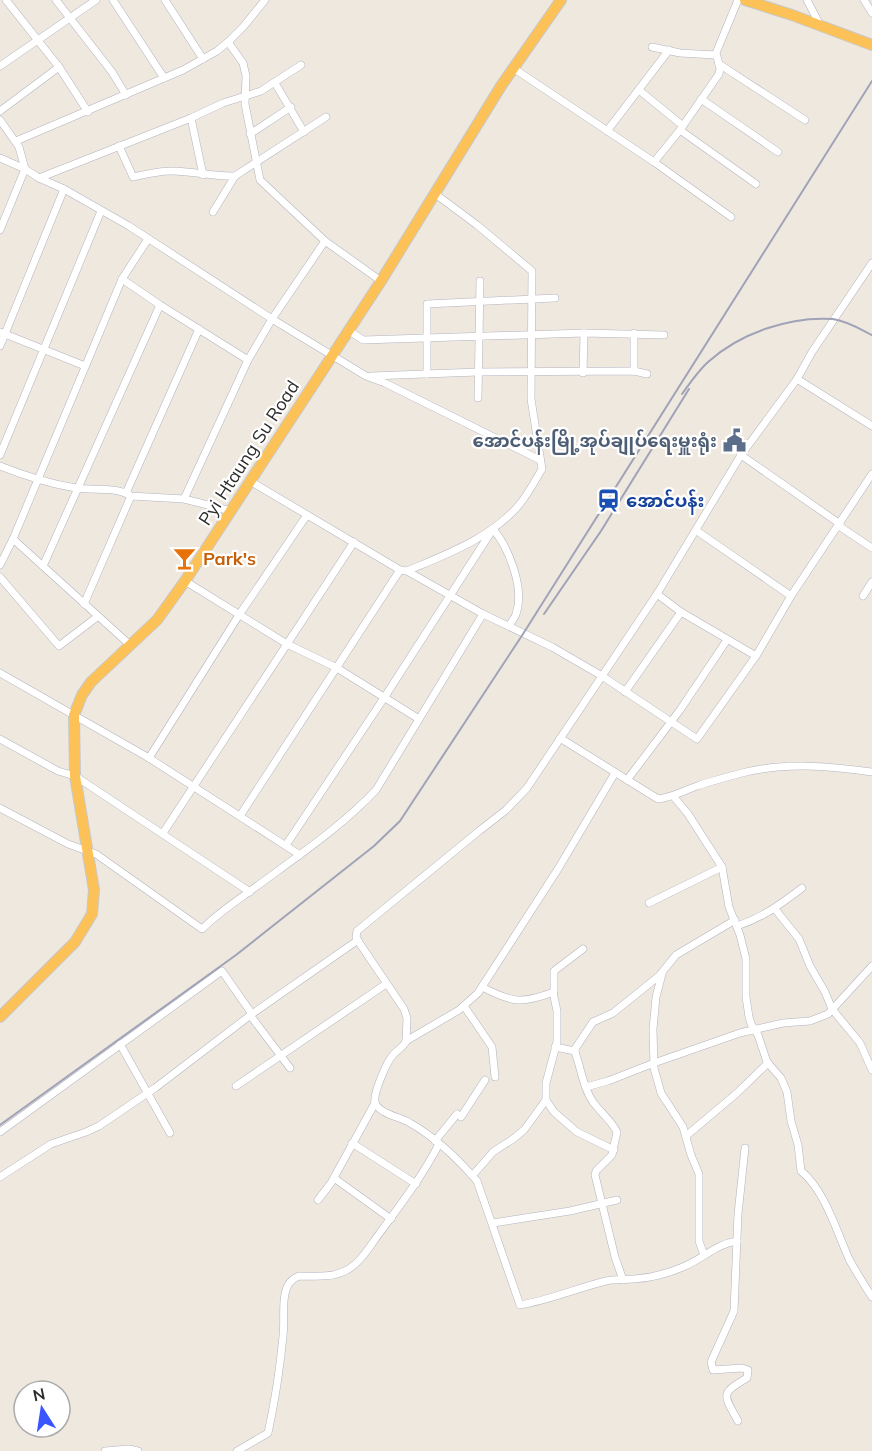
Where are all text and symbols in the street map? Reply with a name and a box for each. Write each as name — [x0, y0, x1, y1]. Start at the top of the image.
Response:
street label: Pyi Htaung Su Road — [193, 376, 304, 529]
public building icon: အောင်ပန်းမြို့အုပ်ချုပ်ရေးမှူးရုံး — [722, 428, 748, 454]
place label: အောင်ပန်းမြို့အုပ်ချုပ်ရေးမှူးရုံး — [473, 429, 717, 456]
station icon: အောင်ပန်း — [595, 488, 621, 514]
place label: အောင်ပန်း — [626, 489, 704, 515]
bar icon: Park's — [172, 546, 198, 572]
place label: Park's — [203, 547, 256, 570]
north arrow — [12, 1379, 72, 1439]
text: N — [31, 1383, 47, 1405]

